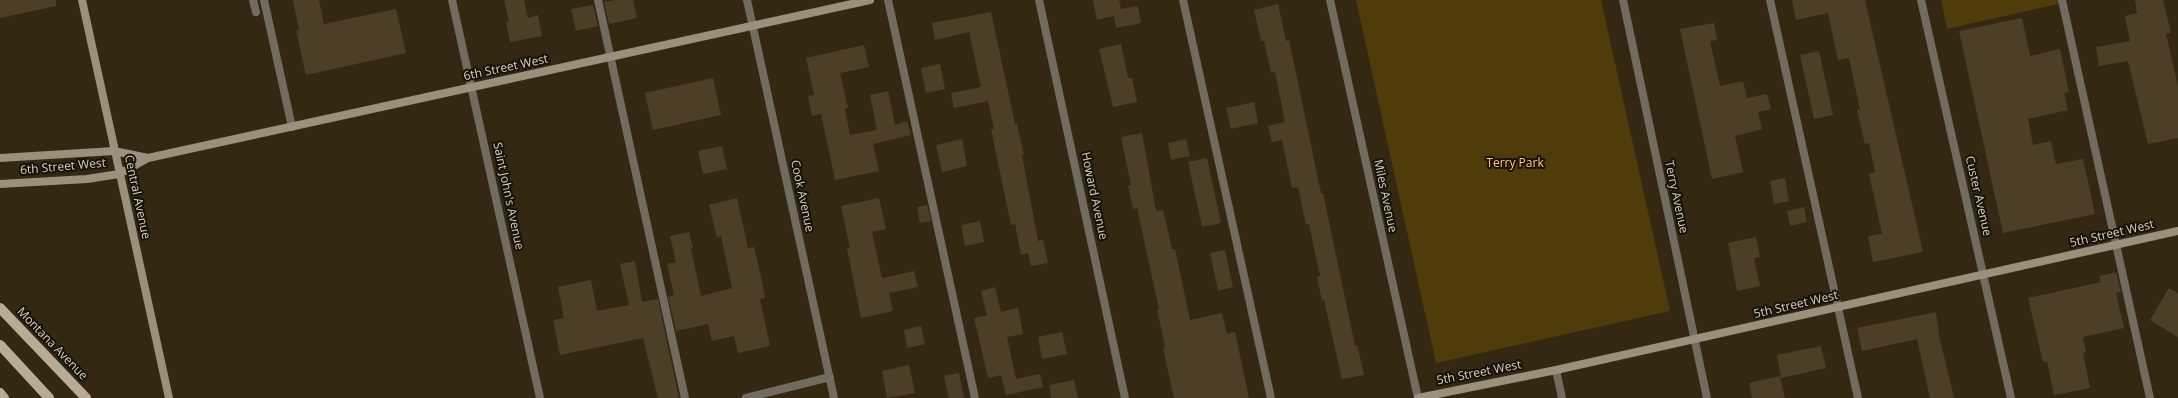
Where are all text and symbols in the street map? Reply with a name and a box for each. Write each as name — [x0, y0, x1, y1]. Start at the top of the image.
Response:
street label: 6th Street West — [462, 52, 550, 84]
street label: Saint John's Avenue — [490, 141, 526, 251]
street label: Howard Avenue — [1078, 151, 1110, 241]
street label: Central Avenue — [121, 154, 153, 240]
street label: Custer Avenue — [1962, 155, 1994, 237]
street label: 6th Street West — [20, 156, 106, 178]
park label: Terry Park — [1486, 157, 1544, 171]
street label: Miles Avenue — [1370, 158, 1400, 234]
street label: Cook Avenue — [787, 159, 817, 233]
street label: Terry Avenue — [1661, 159, 1691, 235]
street label: 5th Street West — [2068, 217, 2156, 251]
street label: 5th Street West — [1752, 288, 1840, 322]
street label: Montana Avenue — [14, 305, 90, 383]
street label: 5th Street West — [1435, 358, 1523, 388]

